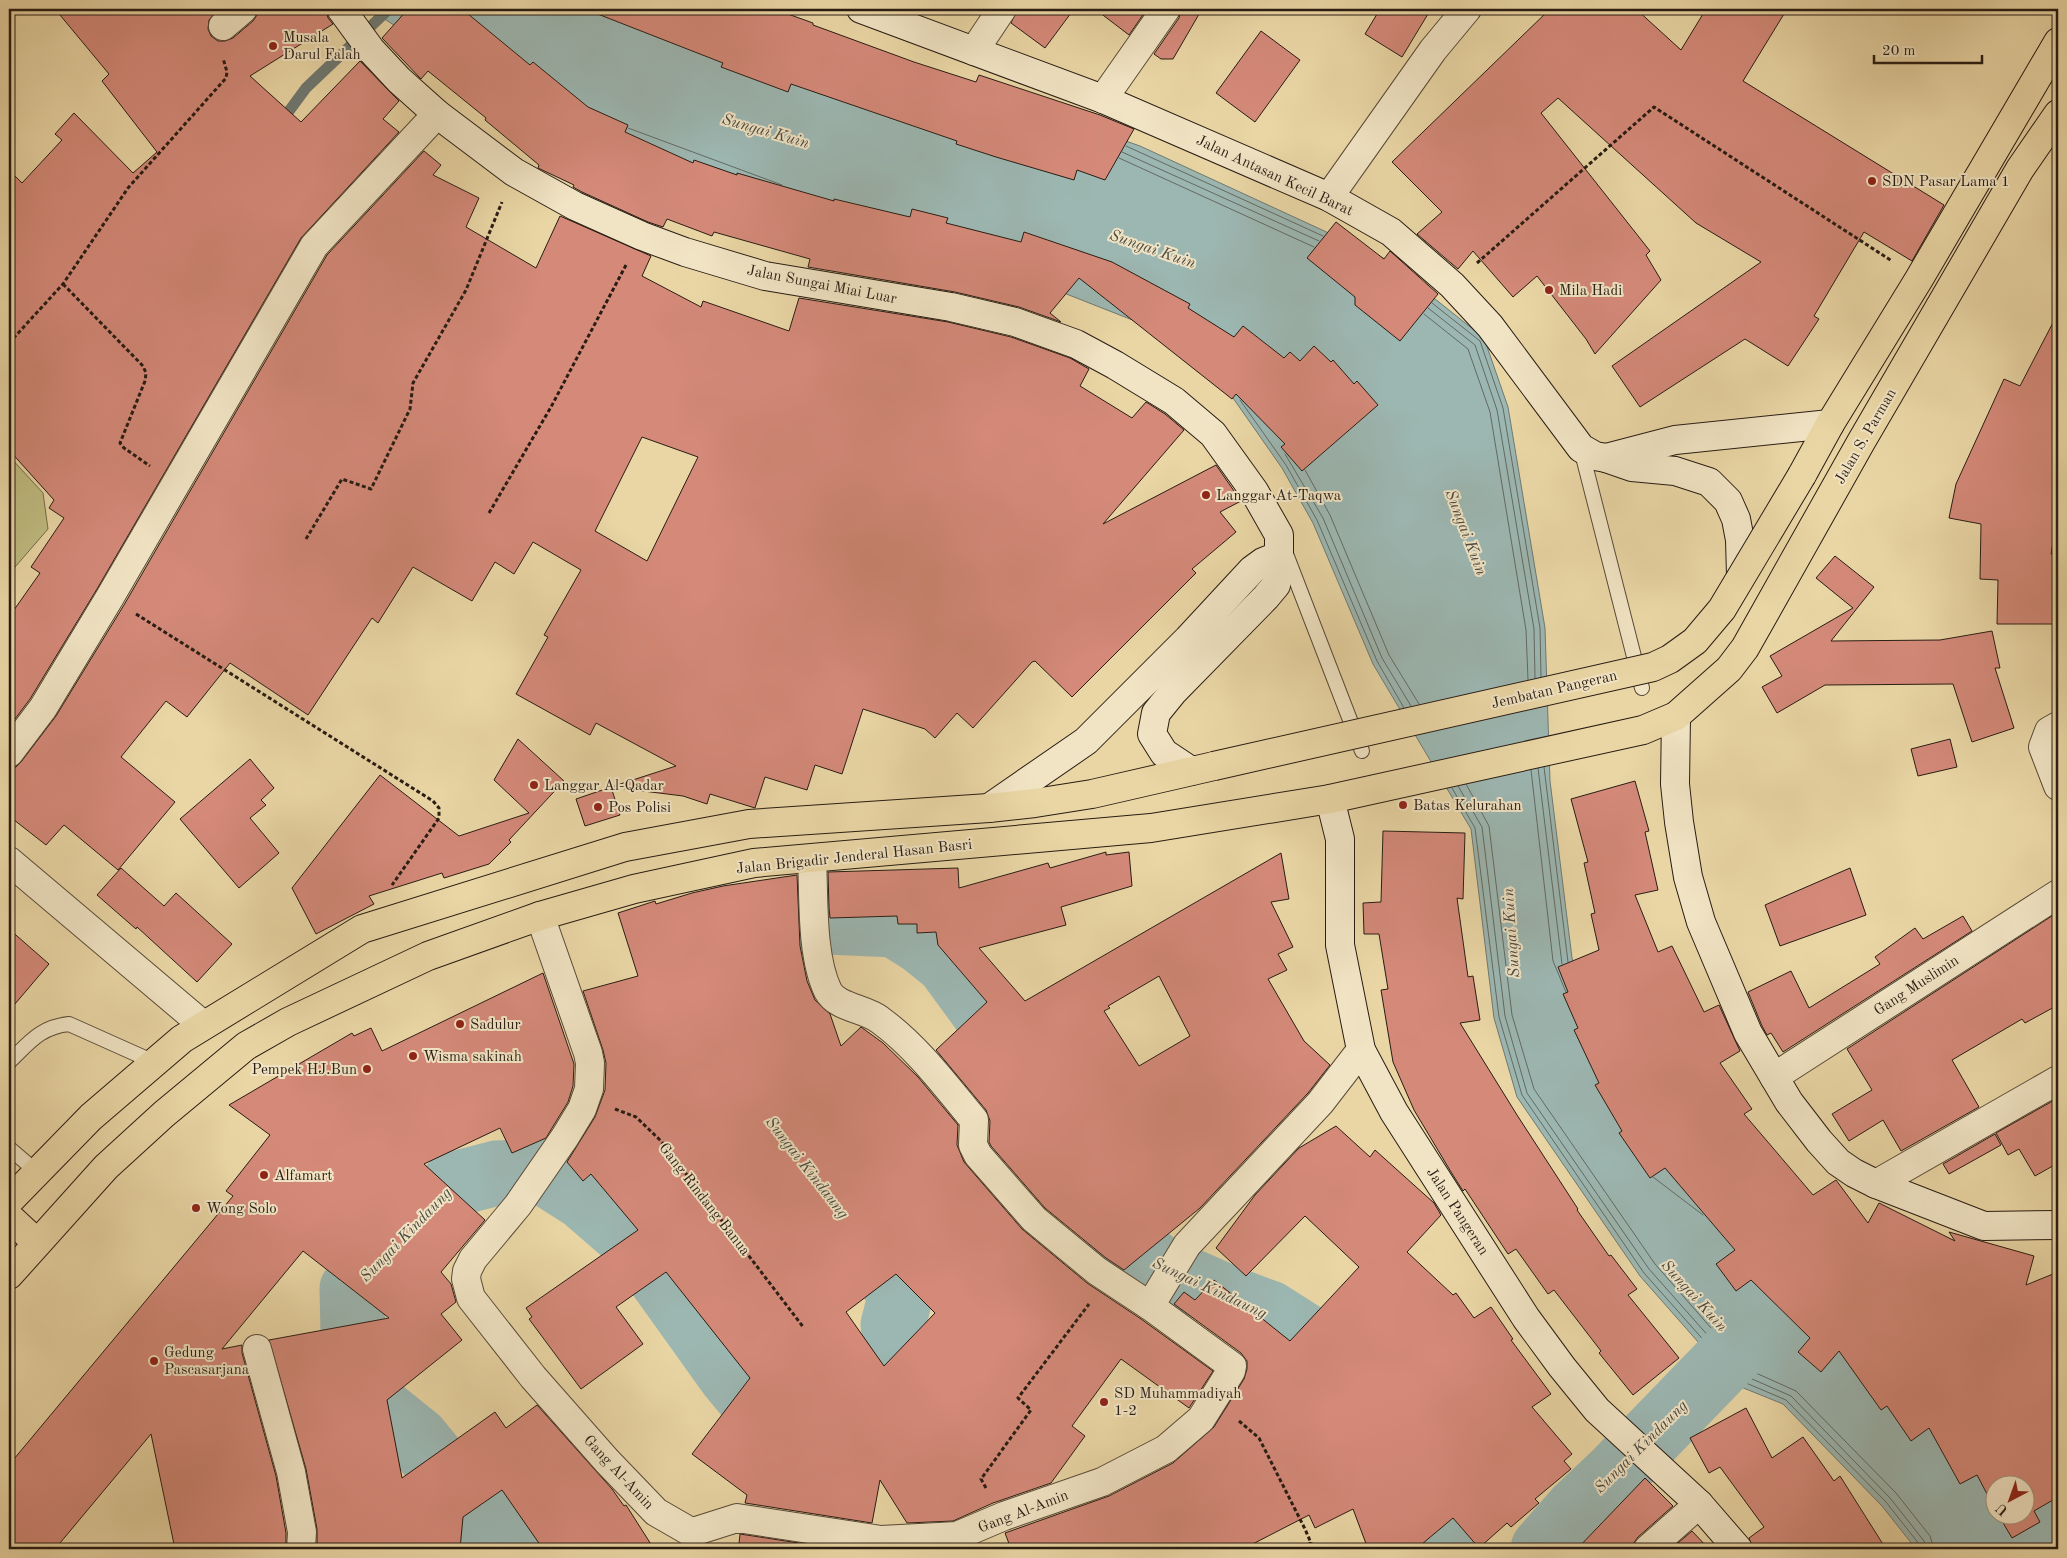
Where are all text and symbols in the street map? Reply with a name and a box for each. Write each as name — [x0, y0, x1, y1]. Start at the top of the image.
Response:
place label: Musala Darul Falah — [283, 31, 361, 63]
scale bar — [1874, 32, 1982, 64]
marker: Musala Darul Falah — [267, 40, 279, 52]
text: 20 m — [1882, 44, 1916, 59]
water label: Sungai Kuin — [720, 112, 811, 152]
street label: Jalan Antasan Kecil Barat — [1194, 133, 1355, 219]
marker: SDN Pasar Lama 1 — [1866, 175, 1878, 187]
place label: SDN Pasar Lama 1 — [1882, 175, 2010, 190]
water label: Sungai Kuin — [1107, 228, 1198, 272]
street label: Jalan Sungai Miai Luar — [746, 264, 898, 307]
marker: Mila Hadi — [1543, 284, 1555, 296]
place label: Mila Hadi — [1559, 284, 1622, 299]
street label: Jalan S. Parman — [1833, 386, 1900, 487]
water label: Sungai Kuin — [1442, 488, 1489, 578]
marker: Langgar At-Taqwa — [1200, 489, 1212, 501]
place label: Langgar At-Taqwa — [1216, 489, 1342, 504]
street label: Jembatan Pangeran — [1490, 669, 1619, 712]
marker: Langgar Al-Qadar — [528, 779, 540, 791]
place label: Langgar Al-Qadar — [544, 779, 664, 794]
marker: Batas Kelurahan — [1397, 799, 1409, 811]
place label: Batas Kelurahan — [1413, 799, 1522, 814]
marker: Pos Polisi — [592, 801, 604, 813]
place label: Pos Polisi — [608, 801, 671, 816]
street label: Jalan Brigadir Jenderal Hasan Basri — [735, 838, 973, 877]
water label: Sungai Kuin — [1501, 887, 1523, 978]
street label: Gang Muslimin — [1872, 953, 1962, 1019]
marker: Sadulur — [454, 1018, 466, 1030]
place label: Sadulur — [470, 1018, 521, 1033]
marker: Wisma sakinah — [407, 1050, 419, 1062]
place label: Wisma sakinah — [423, 1050, 522, 1065]
place label: Pempek HJ.Bun — [252, 1063, 357, 1078]
marker: Pempek HJ.Bun — [361, 1063, 373, 1075]
water label: Sungai Kindaung — [762, 1114, 851, 1222]
street label: Gang Rindang Banua — [655, 1141, 753, 1260]
street label: Jalan Pangeran — [1423, 1165, 1491, 1258]
marker: Alfamart — [258, 1169, 270, 1181]
place label: Alfamart — [274, 1169, 333, 1184]
water label: Sungai Kindaung — [358, 1185, 455, 1286]
marker: Wong Solo — [190, 1202, 202, 1214]
place label: Wong Solo — [206, 1202, 277, 1217]
water label: Sungai Kindaung — [1150, 1255, 1269, 1322]
water label: Sungai Kuin — [1657, 1258, 1730, 1335]
place label: Gedung Pascasarjana — [164, 1346, 250, 1378]
marker: Gedung Pascasarjana — [148, 1355, 160, 1367]
place label: SD Muhammadiyah 1-2 — [1114, 1387, 1242, 1419]
marker: SD Muhammadiyah 1-2 — [1098, 1396, 1110, 1408]
water label: Sungai Kindaung — [1592, 1398, 1691, 1497]
street label: Gang Al-Amin — [580, 1433, 656, 1513]
north arrow — [1984, 1476, 2034, 1526]
street label: Gang Al-Amin — [976, 1488, 1071, 1536]
text: U — [1993, 1500, 2011, 1518]

